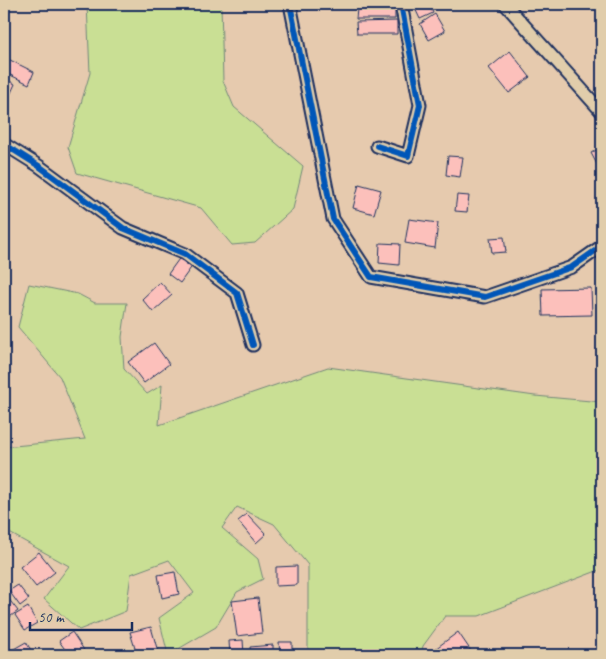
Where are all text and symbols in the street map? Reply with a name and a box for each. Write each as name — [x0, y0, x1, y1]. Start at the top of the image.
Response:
scale bar — [30, 599, 132, 631]
text: 50 m — [38, 608, 65, 627]

